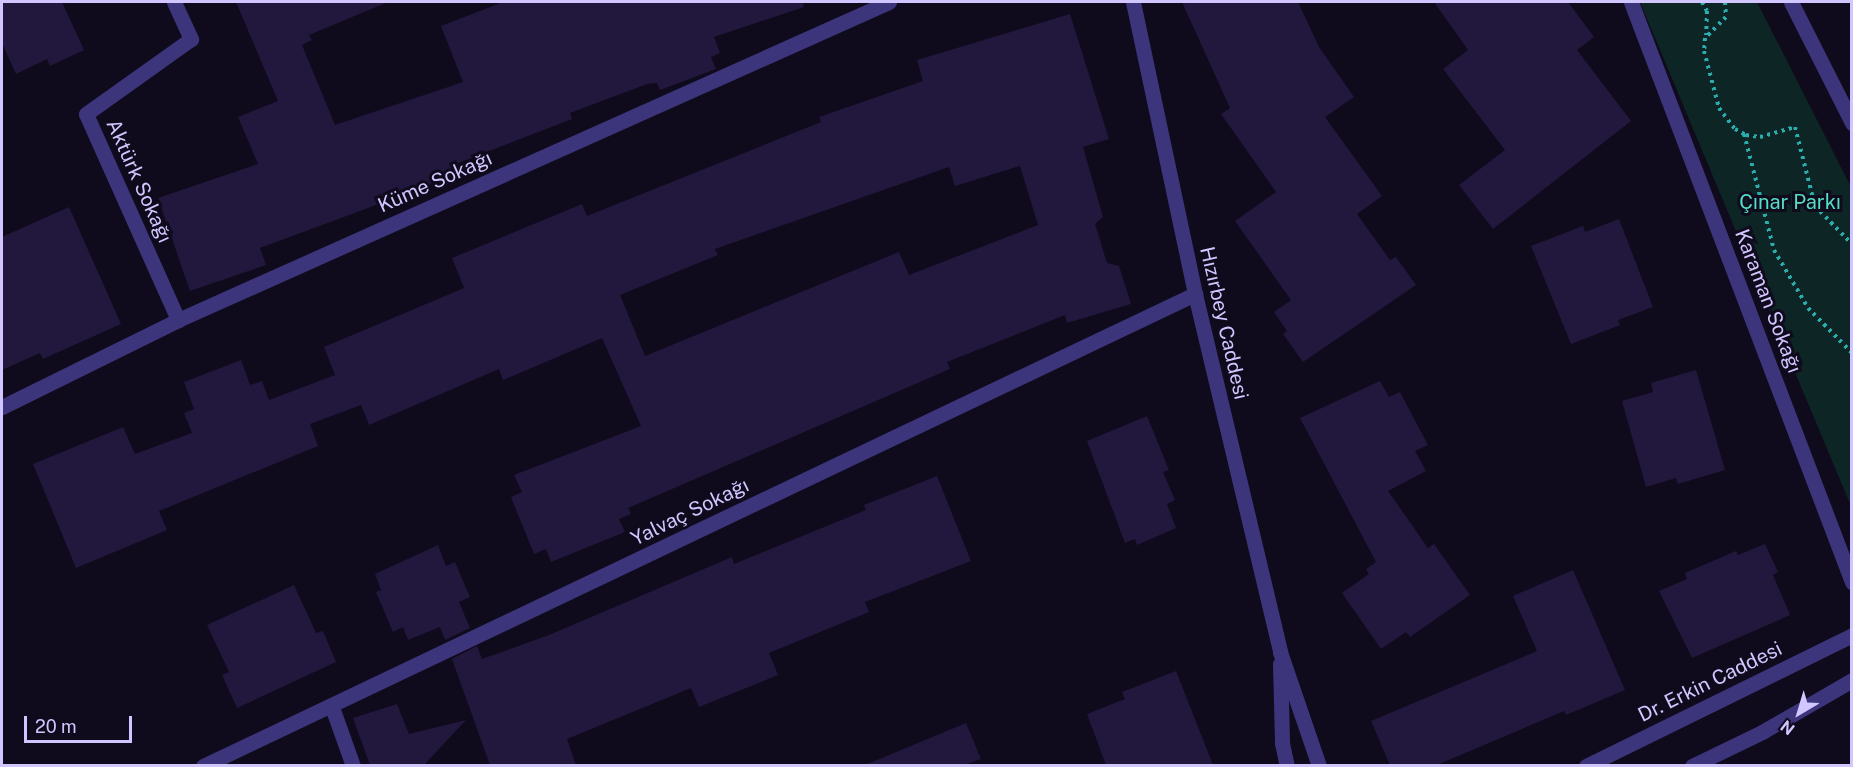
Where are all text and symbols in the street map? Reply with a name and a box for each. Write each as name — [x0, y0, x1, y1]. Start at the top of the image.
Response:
street label: Aktürk Sokağı — [101, 116, 177, 246]
street label: Küme Sokağı — [374, 146, 496, 218]
park label: Çınar Parkı — [1739, 190, 1841, 214]
street label: Karaman Sokağı — [1730, 226, 1806, 376]
street label: Hızırbey Caddesi — [1195, 244, 1253, 402]
street label: Yalvaç Sokağı — [627, 473, 753, 551]
street label: Dr. Erkin Caddesi — [1634, 637, 1786, 727]
north arrow — [1769, 683, 1829, 743]
scale bar — [27, 704, 135, 742]
text: 20 m — [35, 716, 77, 737]
text: N — [1777, 716, 1798, 739]

